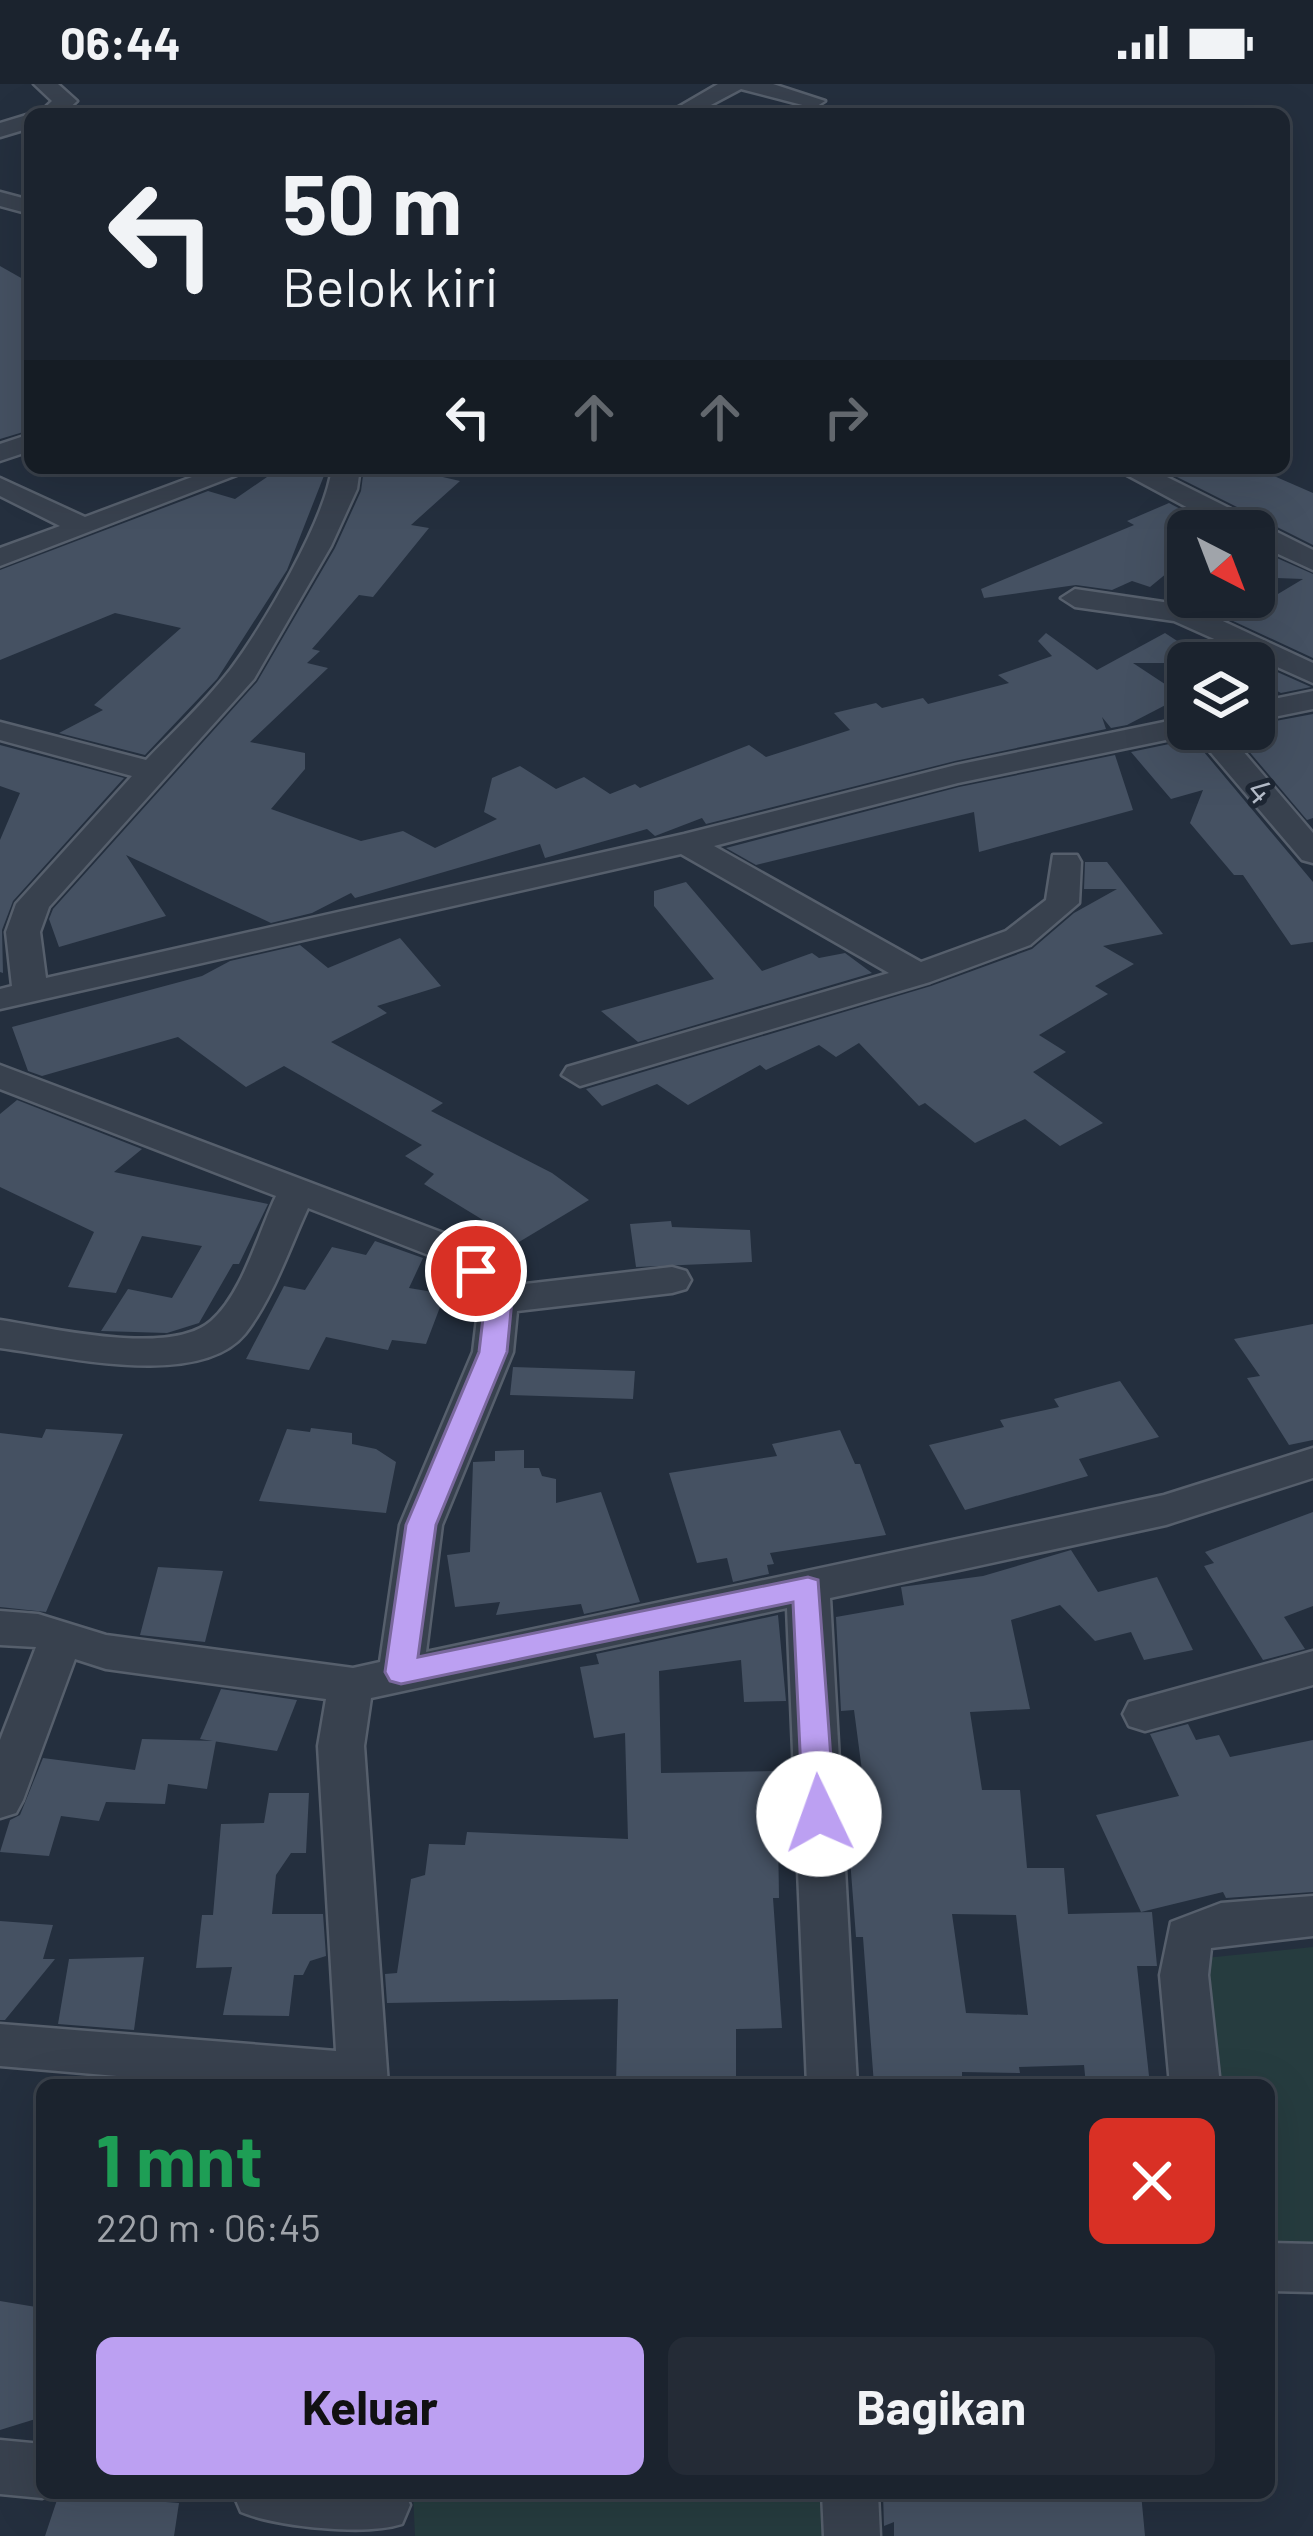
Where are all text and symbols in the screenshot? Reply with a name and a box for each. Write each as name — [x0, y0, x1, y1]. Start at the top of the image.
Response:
text: 06:44 — [60, 15, 181, 69]
text: 50 m — [282, 151, 462, 252]
icon: left — [84, 156, 240, 312]
text: Belok kiri — [282, 253, 499, 318]
icon: left — [435, 384, 501, 450]
icon: ahead — [561, 384, 627, 450]
icon: ahead — [687, 384, 753, 450]
icon: right — [813, 384, 879, 450]
north arrow — [1167, 510, 1275, 618]
map controls — [1167, 510, 1275, 750]
button: layers — [1167, 642, 1275, 750]
street label: 4 — [1238, 768, 1284, 812]
pin — [425, 1220, 527, 1322]
icon: arrive — [443, 1238, 509, 1304]
position arrow — [756, 1751, 882, 1877]
text: 1 mnt — [96, 2115, 263, 2201]
button: close — [1089, 2118, 1215, 2244]
text: 220 m · 06:45 — [96, 2203, 321, 2250]
button: Keluar — [96, 2337, 644, 2475]
button: Bagikan — [668, 2337, 1215, 2475]

